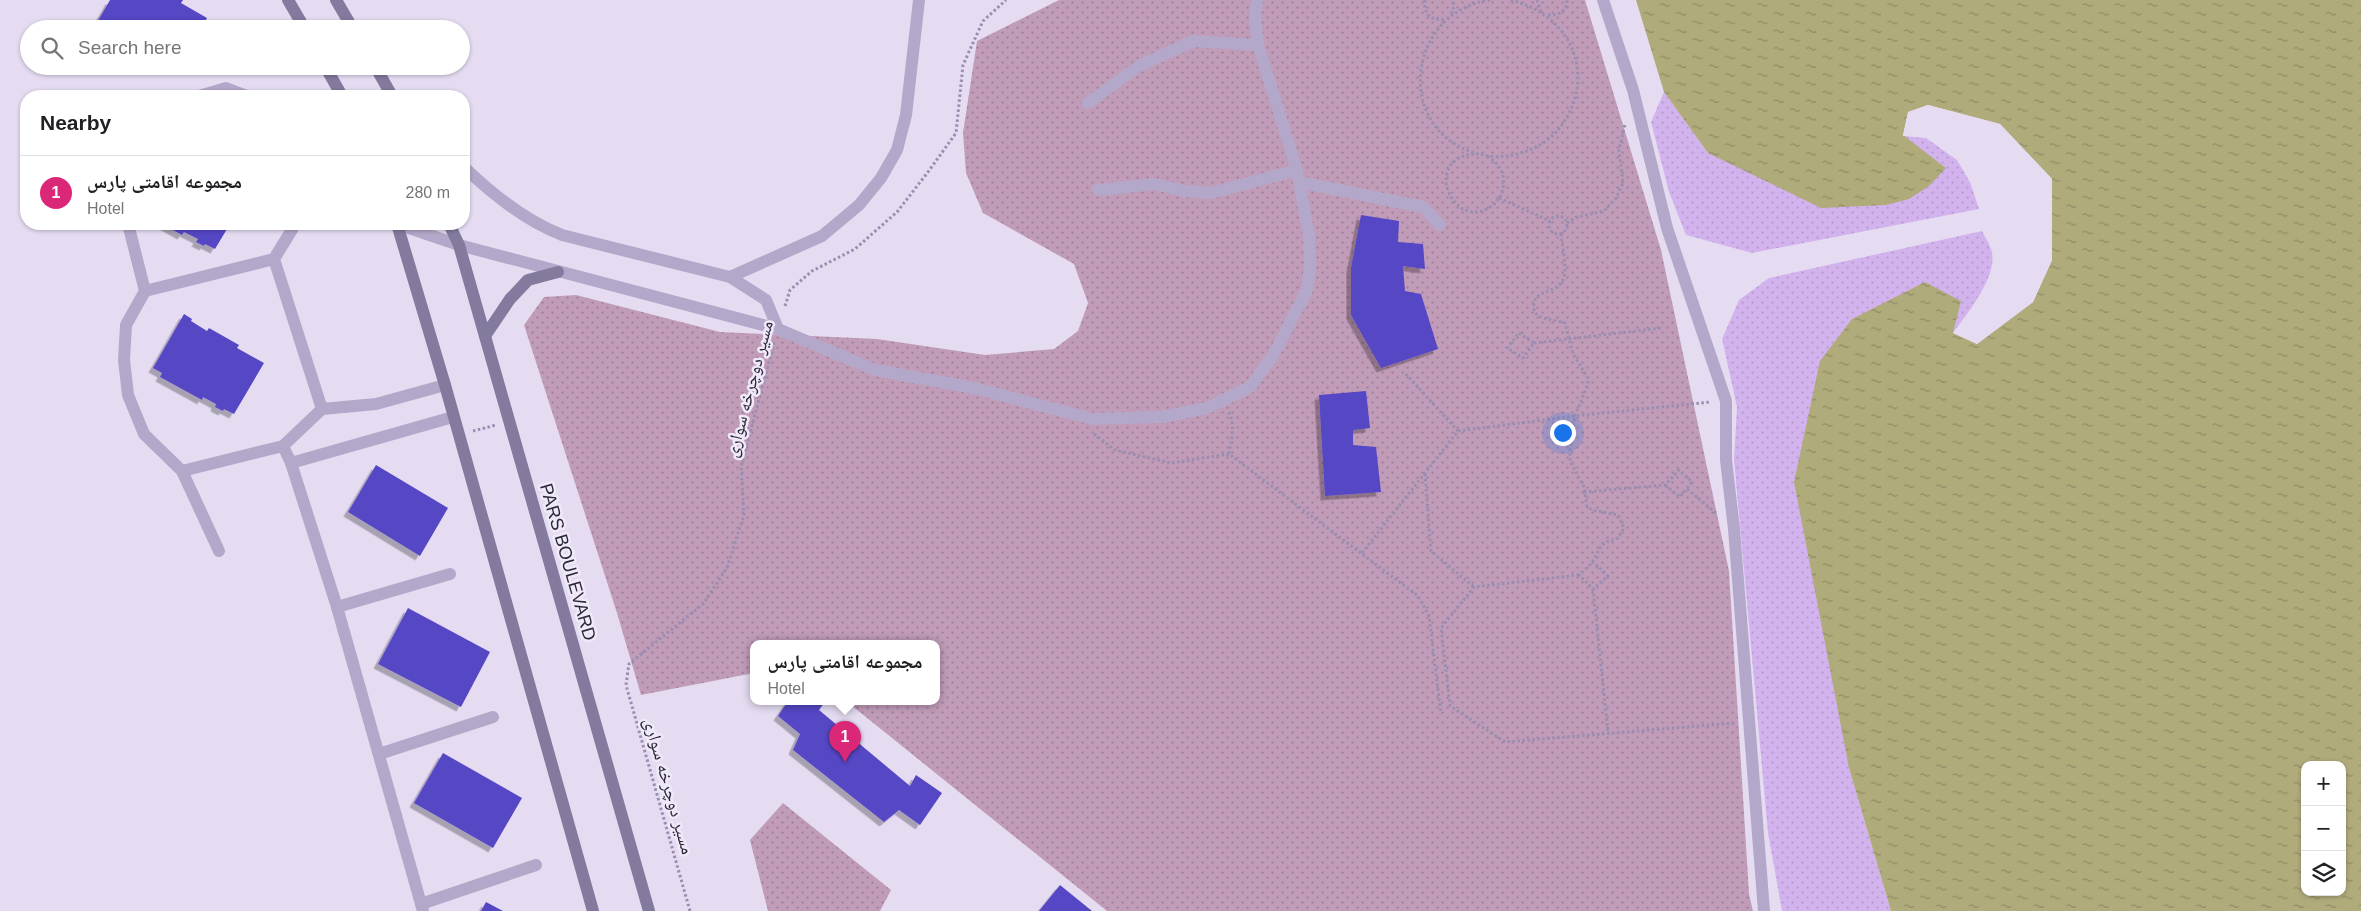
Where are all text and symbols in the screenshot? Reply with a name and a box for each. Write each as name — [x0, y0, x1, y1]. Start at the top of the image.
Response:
search box — [20, 20, 470, 75]
icon: search — [38, 34, 66, 62]
text: Search here — [78, 37, 182, 58]
text: Nearby — [40, 111, 111, 134]
text: مجموعه اقامتی پارس — [87, 171, 242, 192]
text: 1 — [52, 184, 60, 201]
text: 280 m — [406, 184, 450, 201]
text: Hotel — [87, 200, 124, 217]
street label: مسیر دوچرخه سواری — [721, 318, 778, 460]
your location — [1550, 420, 1576, 446]
street label: PARS BOULEVARD — [536, 481, 600, 643]
popup — [750, 640, 940, 705]
text: مجموعه اقامتی پارس — [767, 651, 923, 672]
text: Hotel — [767, 680, 805, 697]
street label: مسیر دوچرخه سواری — [639, 716, 698, 857]
pin: 1 — [829, 721, 861, 762]
map controls — [2301, 761, 2346, 896]
button: + — [2301, 761, 2346, 806]
button: − — [2301, 806, 2346, 851]
button: layers — [2301, 851, 2346, 896]

